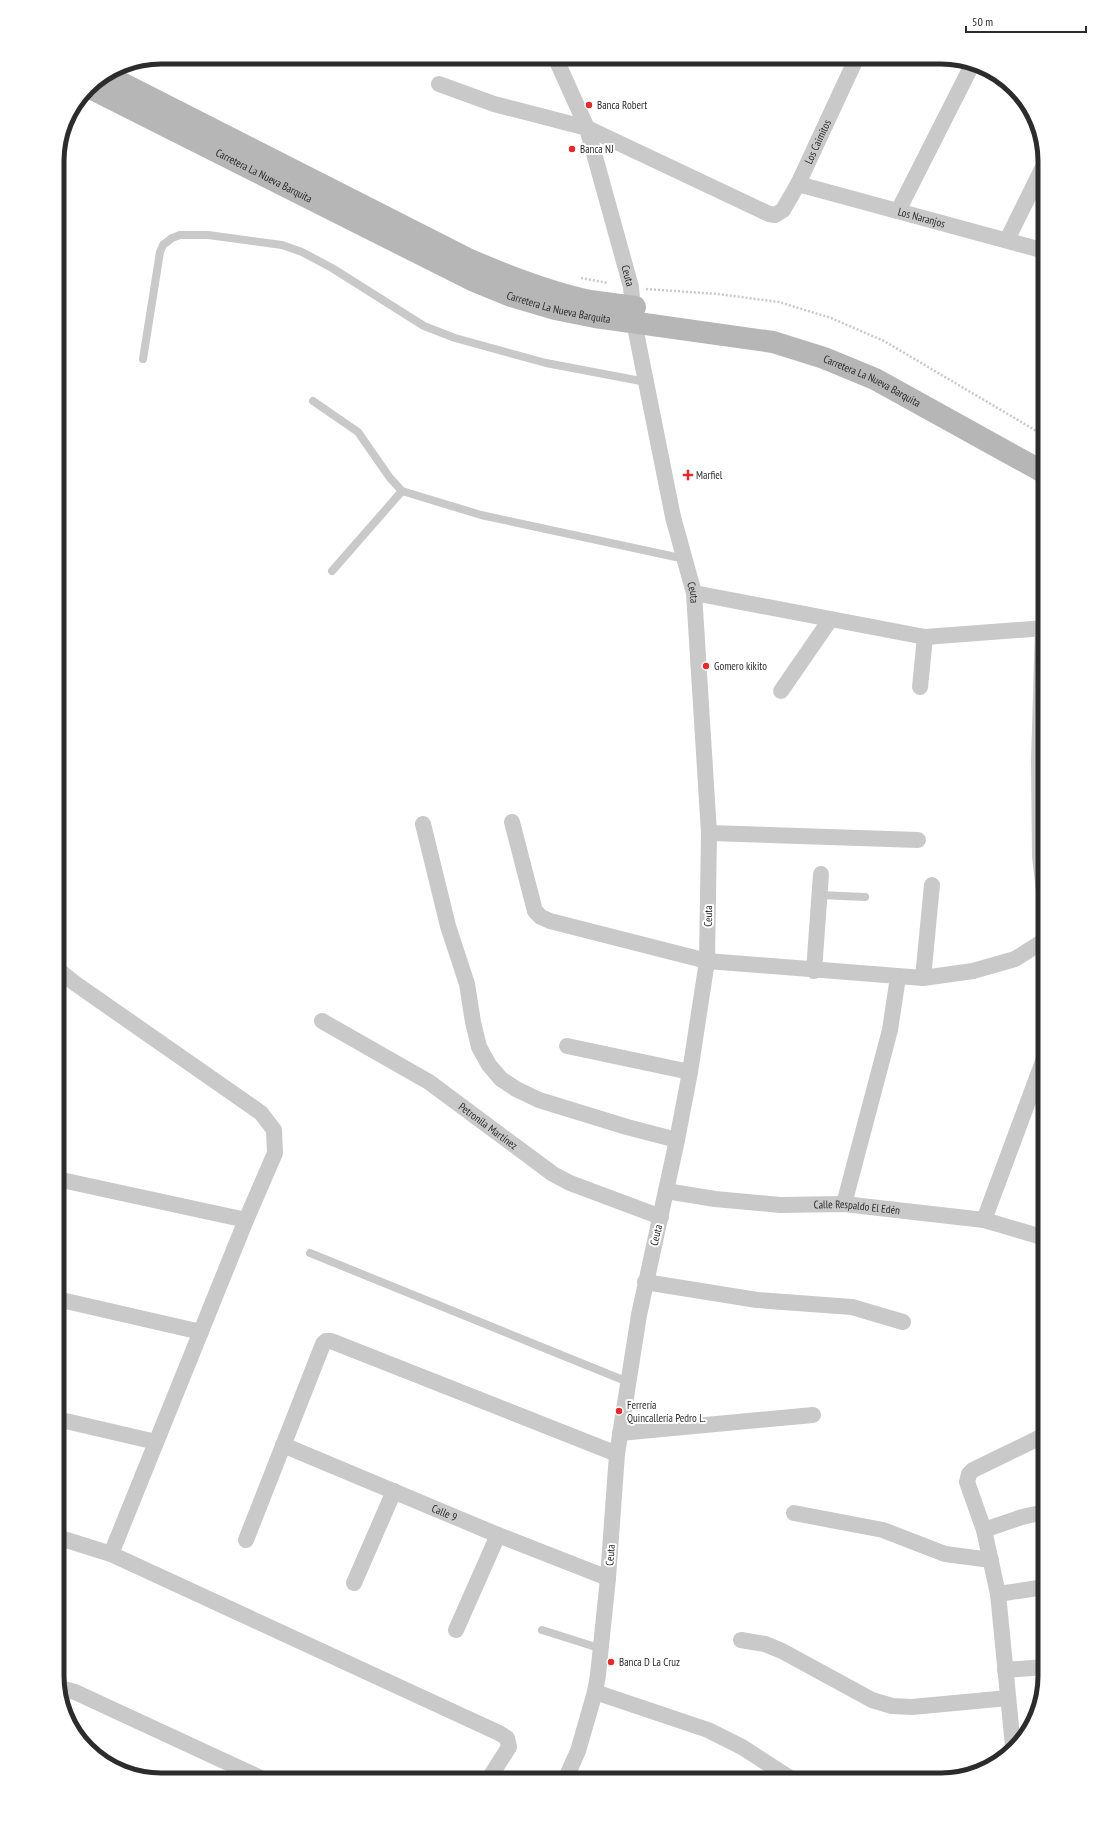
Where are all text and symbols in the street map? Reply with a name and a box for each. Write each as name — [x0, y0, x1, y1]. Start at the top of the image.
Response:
scale bar — [966, 8, 1086, 34]
text: 50 m — [972, 14, 993, 29]
place label: Banca Robert — [597, 98, 647, 112]
marker: Banca Robert — [584, 100, 594, 110]
street label: Los Caimitos — [801, 117, 834, 166]
place label: Banca NJ — [580, 142, 614, 156]
marker: Banca NJ — [567, 144, 577, 154]
street label: Carretera La Nueva Barquita — [213, 145, 315, 206]
street label: Los Naranjos — [896, 204, 947, 231]
street label: Ceuta — [618, 263, 637, 288]
street label: Carretera La Nueva Barquita — [505, 288, 611, 326]
street label: Carretera La Nueva Barquita — [821, 352, 923, 410]
place label: Marfiel — [696, 468, 723, 482]
marker: Marfiel — [683, 470, 693, 480]
street label: Ceuta — [684, 580, 702, 603]
place label: Gomero kikito — [714, 659, 767, 673]
marker: Gomero kikito — [701, 661, 711, 671]
street label: Ceuta — [701, 905, 715, 927]
street label: Petronila Martínez — [456, 1100, 521, 1152]
street label: Calle Respaldo El Edén — [814, 1197, 901, 1217]
street label: Ceuta — [647, 1223, 665, 1247]
place label: Ferrería Quincallería Pedro L. — [627, 1398, 706, 1425]
marker: Ferrería Quincallería Pedro L. — [614, 1406, 624, 1416]
street label: Calle 9 — [430, 1501, 459, 1524]
street label: Ceuta — [602, 1544, 618, 1566]
place label: Banca D La Cruz — [619, 1655, 680, 1669]
marker: Banca D La Cruz — [606, 1657, 616, 1667]

